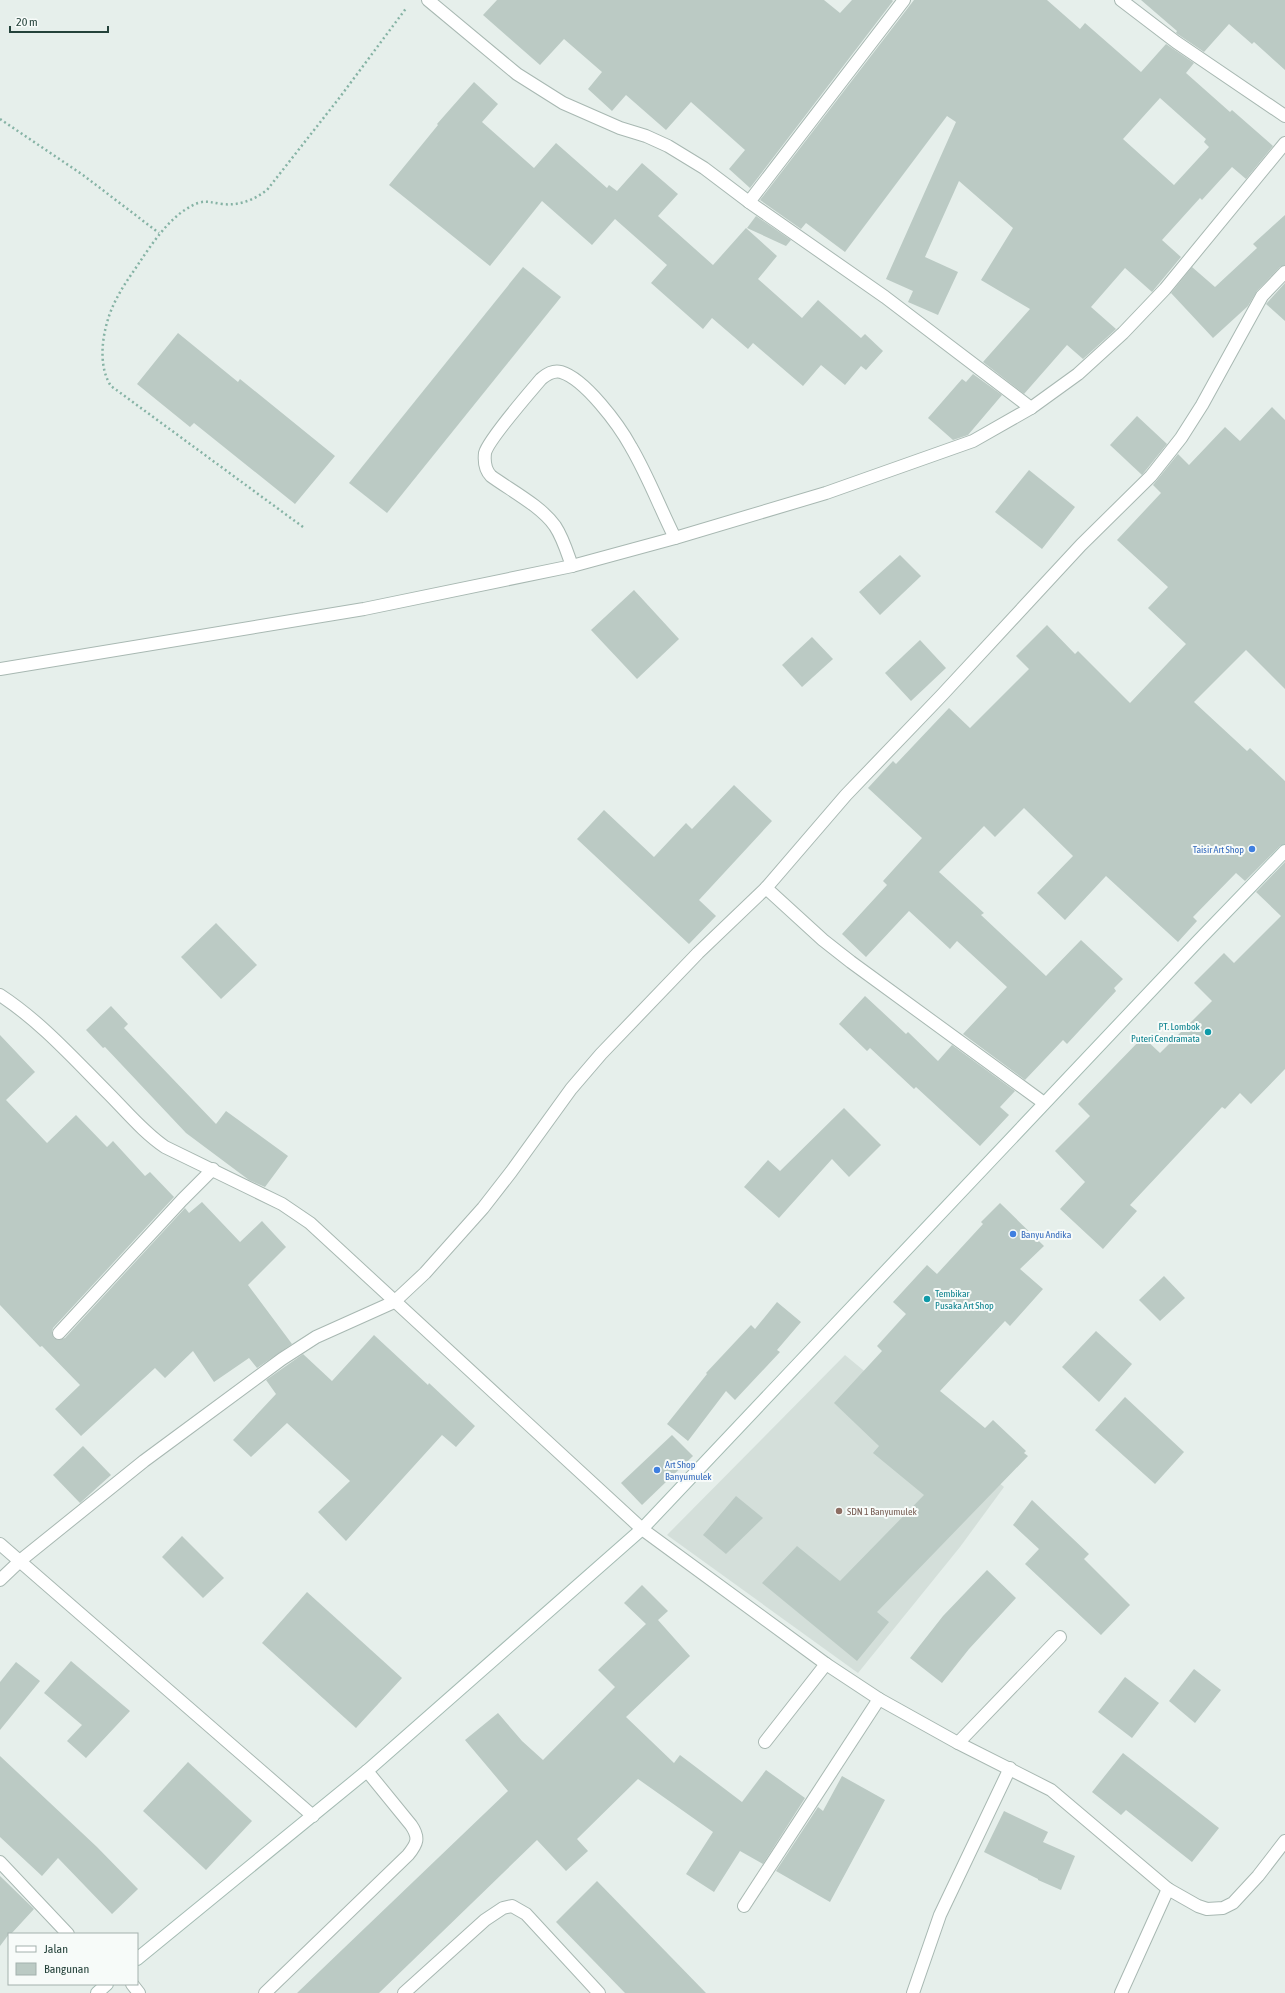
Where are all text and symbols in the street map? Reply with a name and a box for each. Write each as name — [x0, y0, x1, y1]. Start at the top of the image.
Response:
scale bar — [10, 8, 108, 34]
text: 20 m — [16, 15, 38, 29]
place label: Taisir Art Shop — [1193, 844, 1244, 855]
marker: Taisir Art Shop — [1247, 844, 1257, 854]
place label: PT. Lombok Puteri Cendramata — [1131, 1021, 1201, 1044]
marker: PT. Lombok Puteri Cendramata — [1203, 1027, 1213, 1037]
marker: Banyu Andika — [1008, 1229, 1018, 1239]
place label: Banyu Andika — [1021, 1229, 1072, 1240]
place label: Tembikar Pusaka Art Shop — [935, 1288, 994, 1311]
marker: Tembikar Pusaka Art Shop — [922, 1294, 932, 1304]
place label: Art Shop Banyumulek — [665, 1459, 712, 1482]
marker: Art Shop Banyumulek — [652, 1465, 662, 1475]
marker: SDN 1 Banyumulek — [834, 1506, 844, 1516]
place label: SDN 1 Banyumulek — [847, 1506, 917, 1517]
legend — [8, 1933, 138, 1985]
text: Jalan — [44, 1942, 68, 1956]
text: Bangunan — [44, 1962, 89, 1976]

